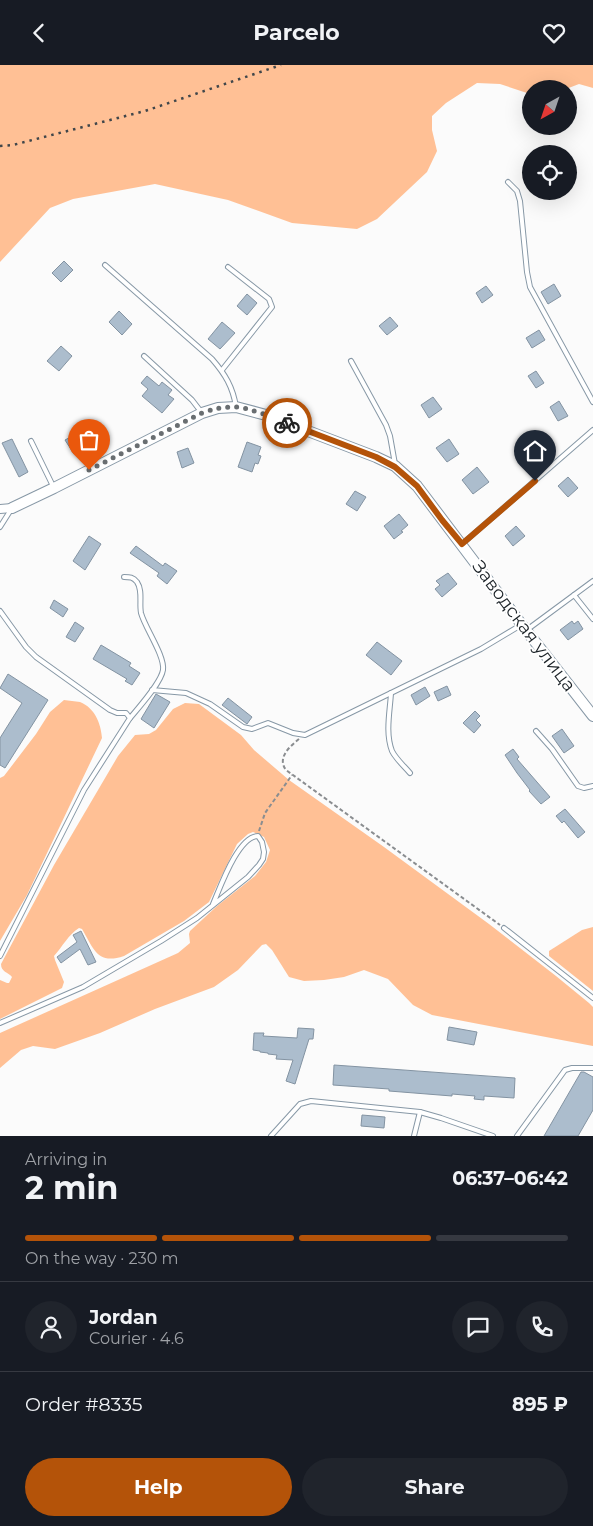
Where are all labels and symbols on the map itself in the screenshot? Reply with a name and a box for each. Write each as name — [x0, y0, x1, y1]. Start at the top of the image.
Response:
north arrow — [522, 80, 578, 135]
courier — [262, 398, 312, 448]
pin — [68, 419, 110, 470]
pin — [514, 430, 556, 481]
street label: Заводская улица — [468, 556, 580, 696]

